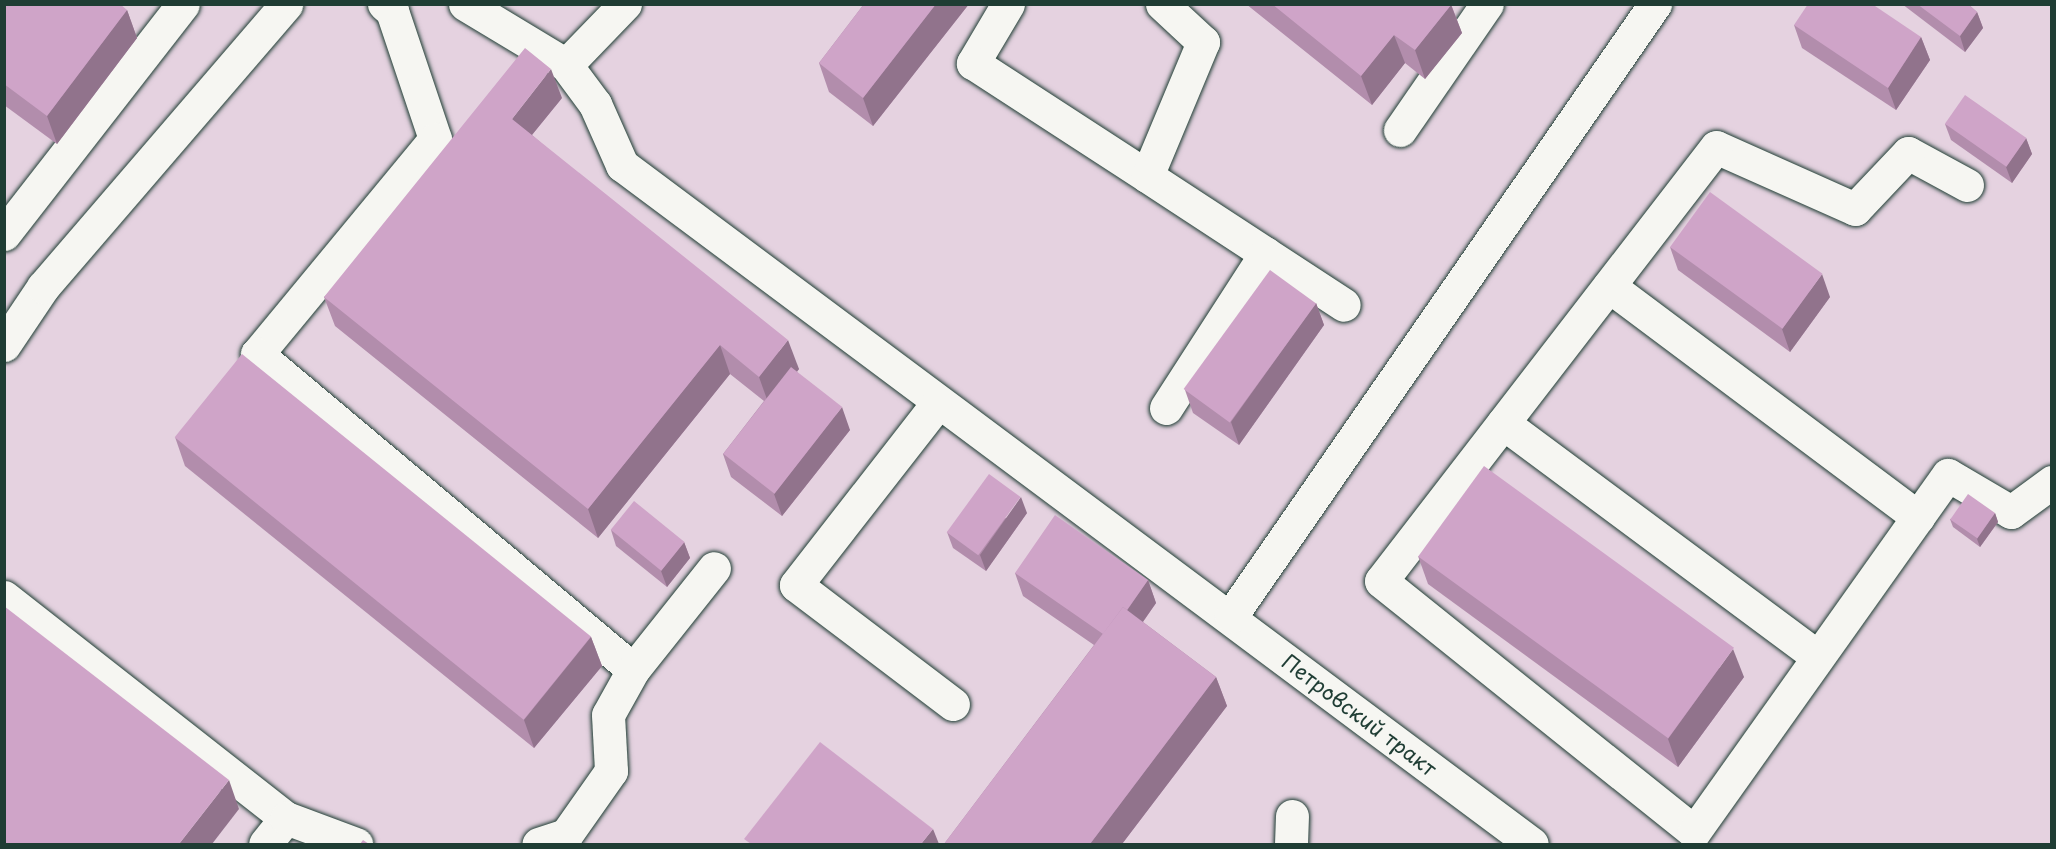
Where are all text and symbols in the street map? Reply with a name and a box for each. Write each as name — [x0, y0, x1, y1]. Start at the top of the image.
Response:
street label: Петровский тракт — [1278, 648, 1442, 780]

